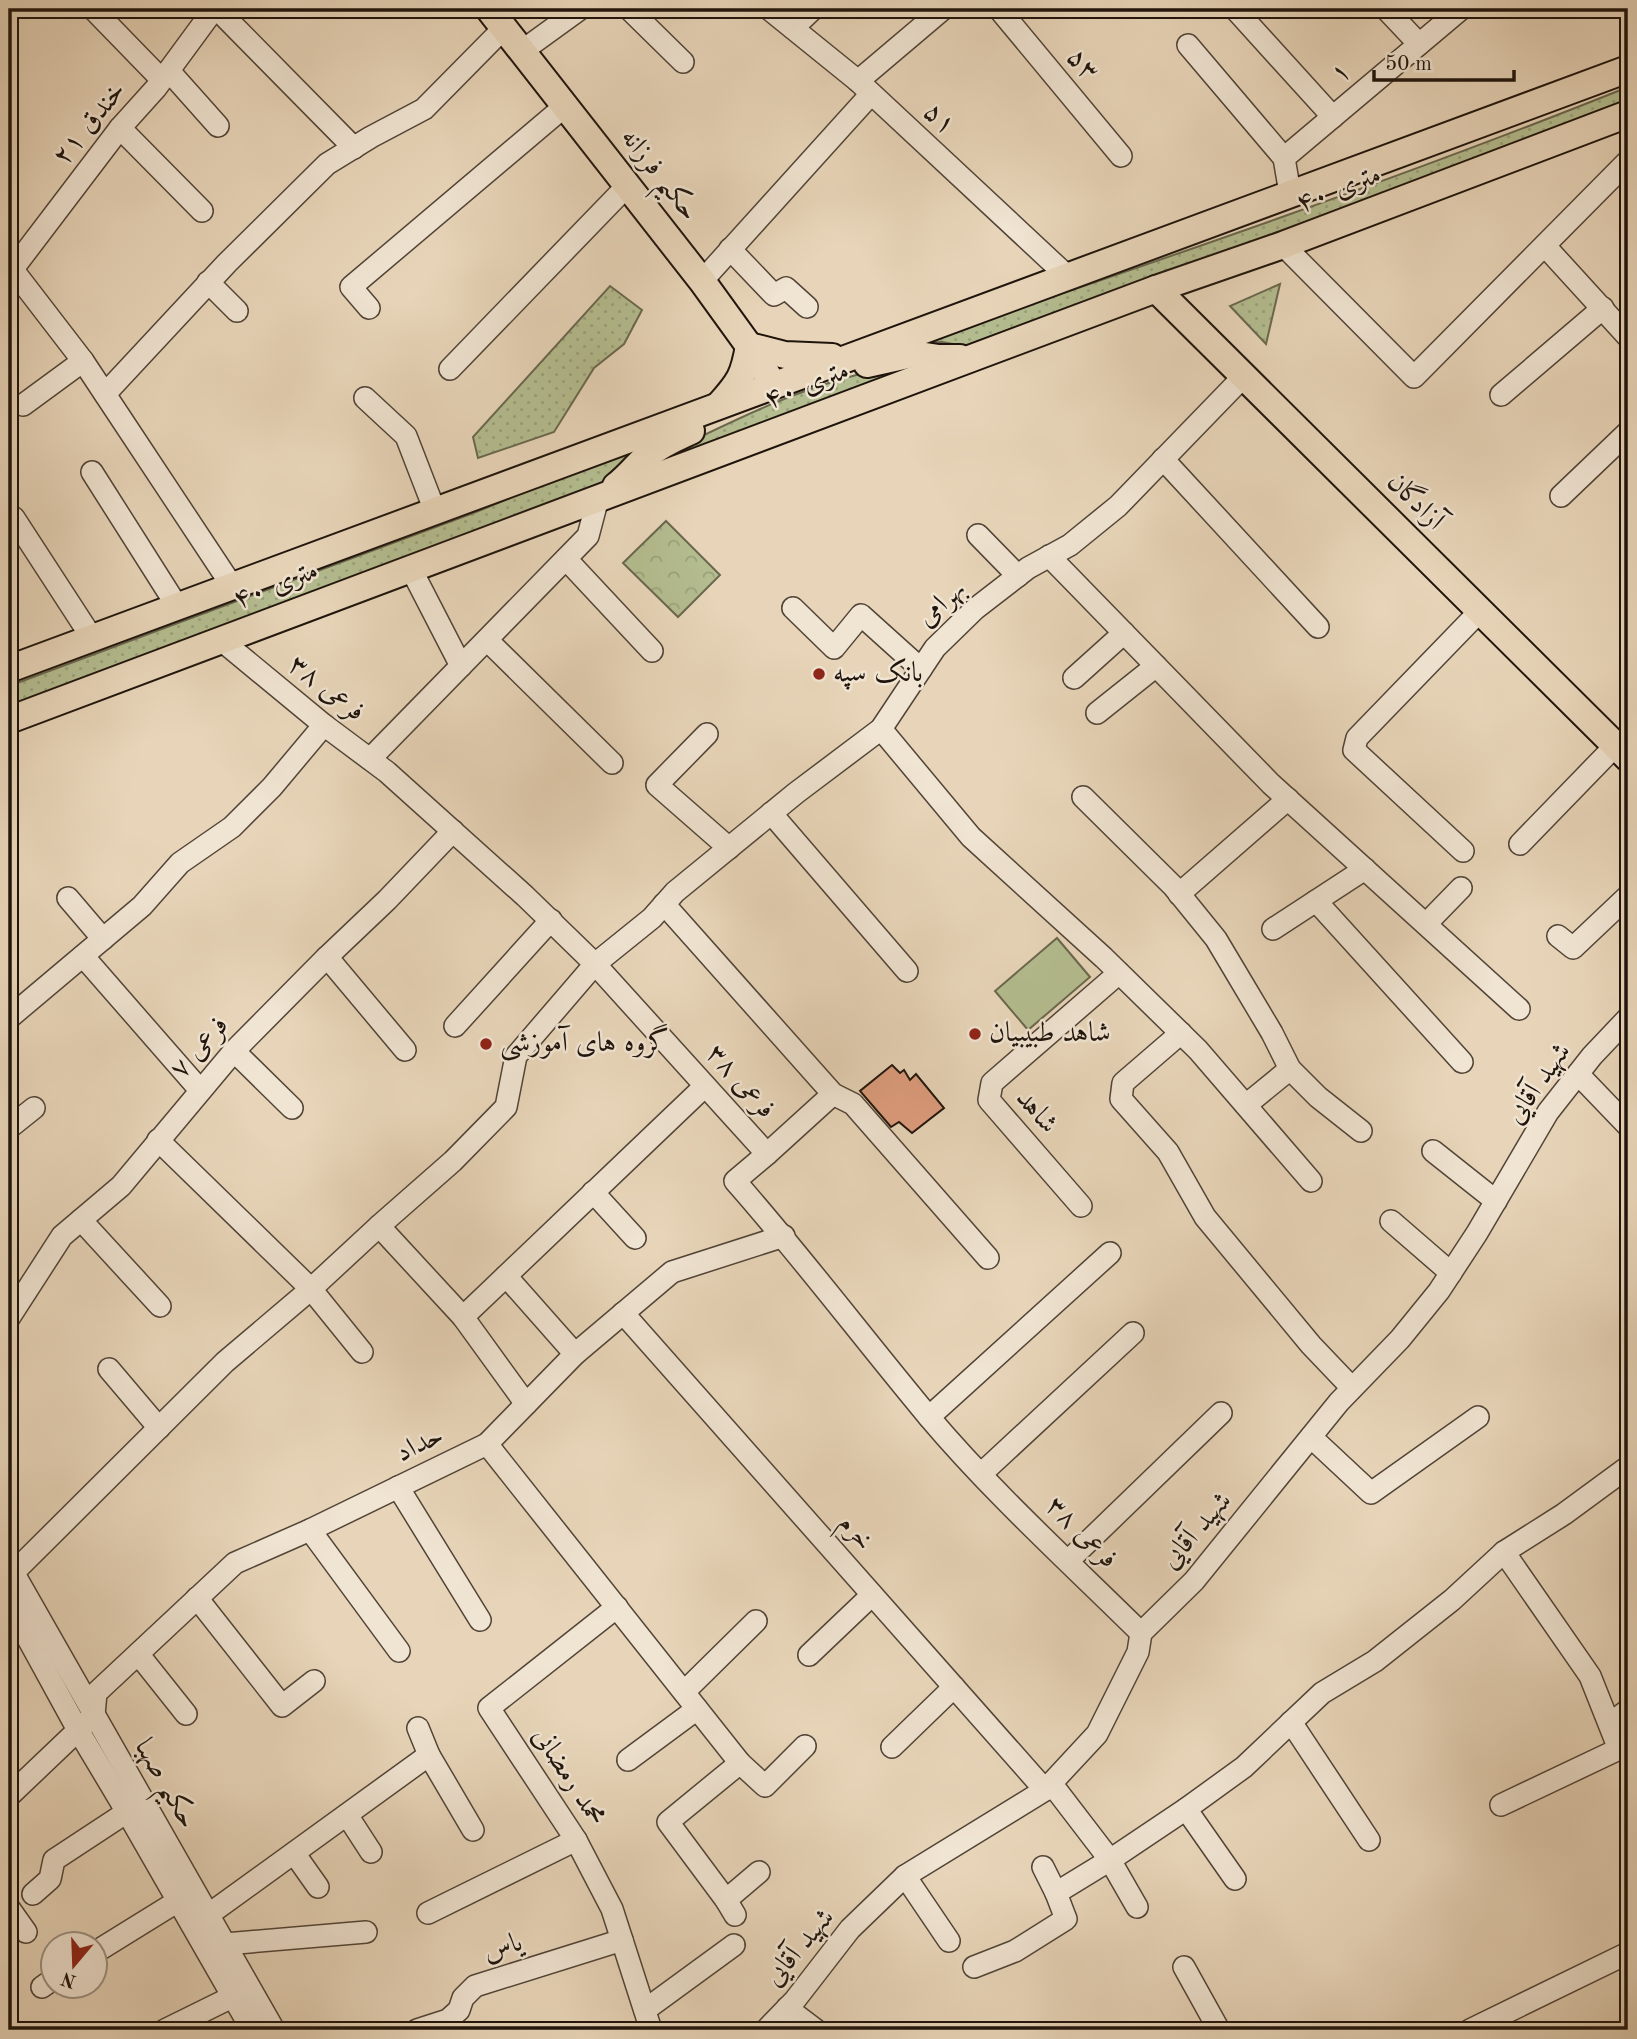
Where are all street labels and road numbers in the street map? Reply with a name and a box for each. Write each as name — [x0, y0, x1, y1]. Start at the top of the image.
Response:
street label: ۵۳ — [1061, 43, 1103, 87]
street label: ۱ — [1326, 57, 1356, 89]
street label: ۲۱ خندق — [48, 77, 132, 171]
street label: ۵۱ — [917, 98, 961, 140]
street label: حکیم فرزانه — [606, 123, 705, 233]
street label: ۴۰ متری — [1293, 161, 1385, 219]
street label: ۴۰ متری — [761, 357, 853, 415]
street label: آزادگان — [1381, 464, 1455, 538]
street label: ۴۰ متری — [230, 557, 322, 615]
street label: بهرامی — [912, 575, 973, 634]
street label: فرعی ۳۸ — [282, 651, 369, 728]
street label: فرعی ۷ — [165, 1012, 235, 1085]
street label: شهید آقایی — [1497, 1036, 1578, 1131]
street label: فرعی ۳۸ — [699, 1040, 780, 1125]
street label: شاهد — [1010, 1085, 1062, 1139]
street label: حداد — [392, 1422, 448, 1468]
street label: شهید آقایی — [1153, 1484, 1239, 1576]
street label: فرعی ۳۸ — [1039, 1492, 1122, 1575]
street label: خرم — [826, 1510, 878, 1562]
street label: محمد رمضانی — [526, 1723, 610, 1831]
street label: حکیم صهبا — [119, 1734, 203, 1839]
street label: شهید آقایی — [756, 1901, 842, 1993]
street label: یاس — [480, 1928, 528, 1968]

